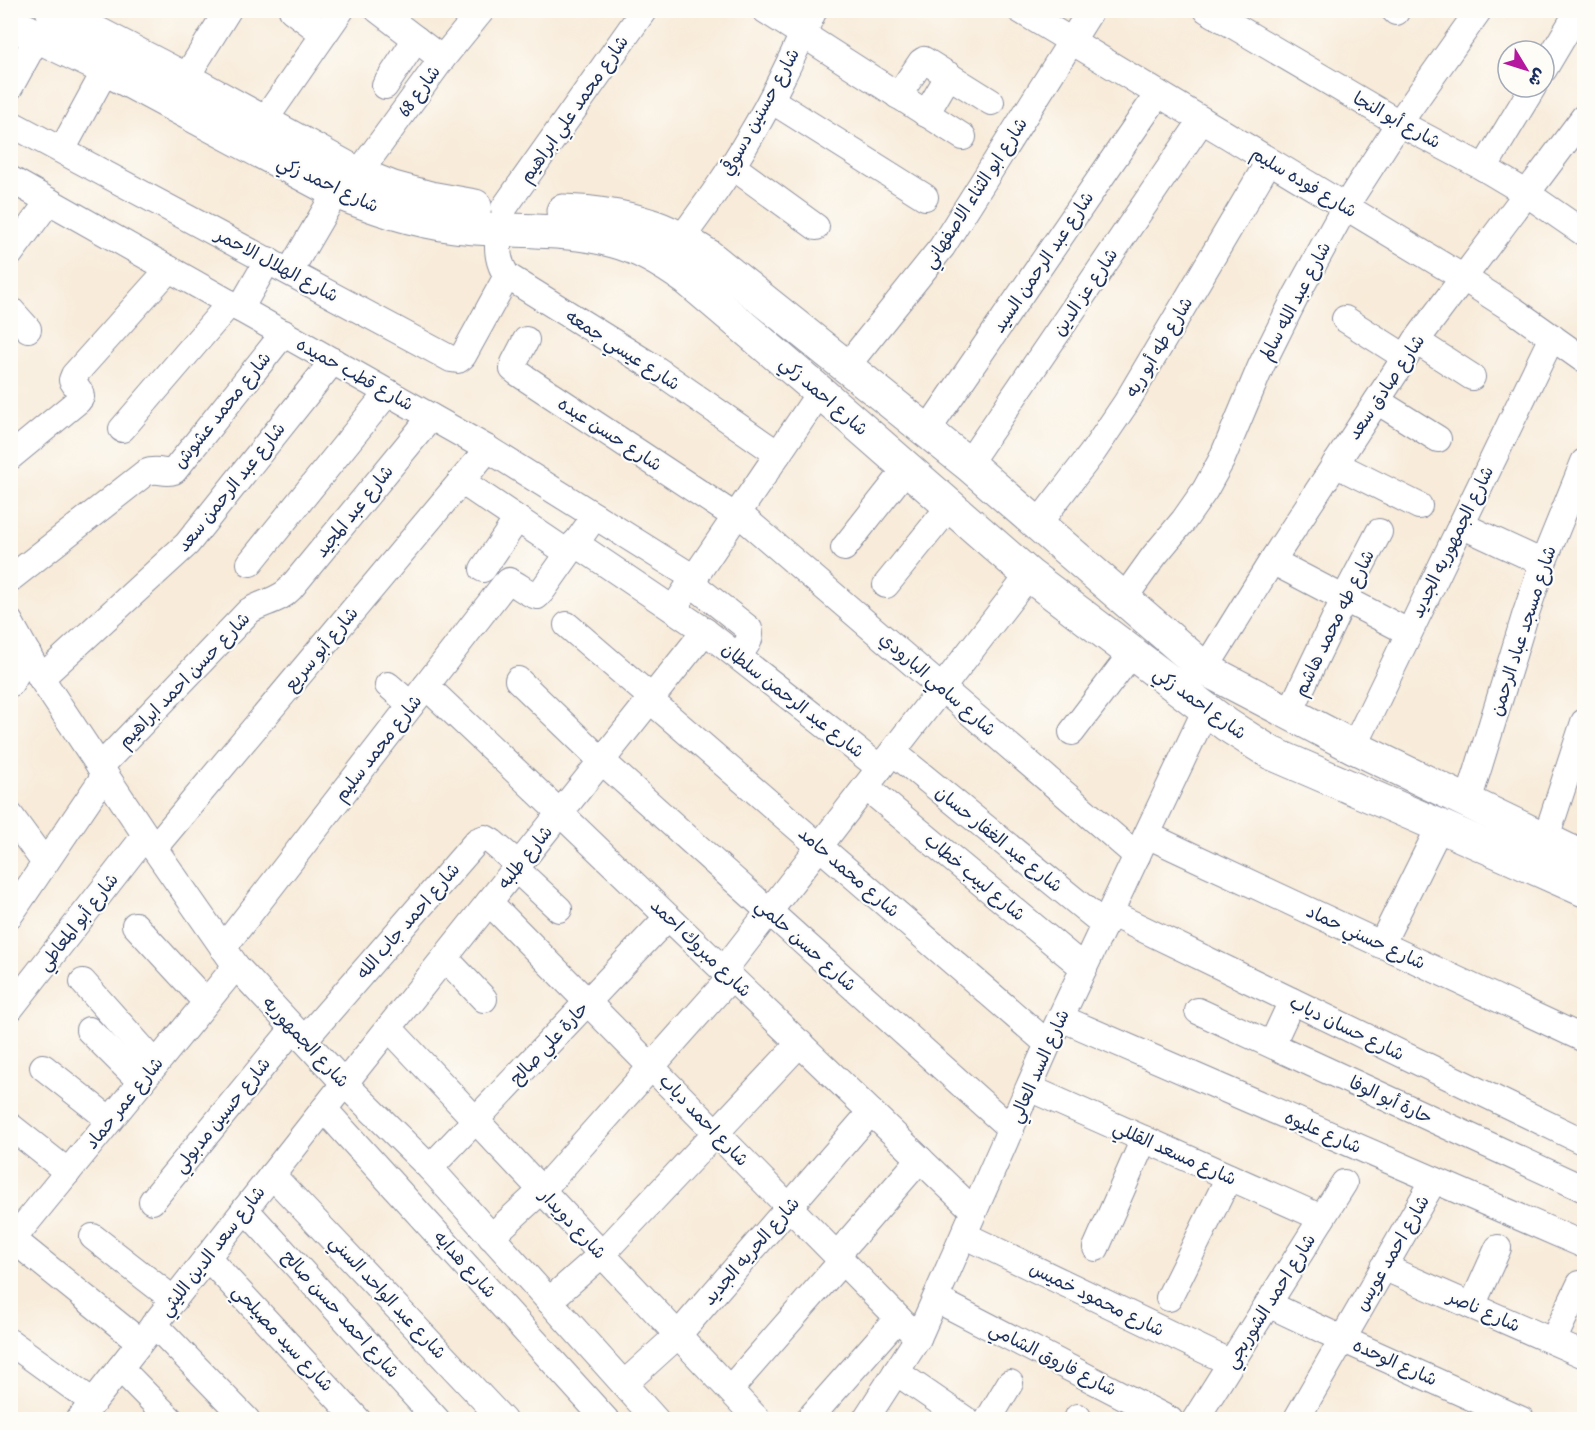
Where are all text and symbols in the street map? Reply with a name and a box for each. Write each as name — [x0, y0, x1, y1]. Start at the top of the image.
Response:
street label: شارع محمد علي ابراهيم — [513, 30, 637, 190]
north arrow — [1496, 39, 1556, 99]
street label: شارع حسنين دسوقي — [714, 43, 806, 181]
street label: شارع 68 — [391, 60, 446, 122]
text: ش — [1524, 65, 1552, 92]
street label: شارع أبو النجا — [1349, 85, 1446, 154]
street label: شارع ابو الثناء الاصفهاني — [916, 112, 1036, 275]
street label: شارع فوده سليم — [1246, 140, 1362, 225]
street label: شارع احمد زكي — [272, 149, 383, 222]
street label: شارع عبد الرحمن السيد — [986, 186, 1099, 337]
street label: شارع الهلال الاحمر — [209, 221, 343, 308]
street label: شارع عبد الله سالم — [1253, 237, 1338, 366]
street label: شارع عز الدين — [1046, 243, 1123, 341]
street label: شارع طه أبو ريه — [1119, 292, 1198, 402]
street label: شارع عيسي جمعه — [559, 303, 685, 399]
street label: شارع صادق سعد — [1341, 329, 1430, 444]
street label: شارع قطب حميده — [292, 331, 418, 416]
street label: شارع محمد عشوش — [167, 346, 277, 473]
street label: شارع احمد زكي — [772, 350, 874, 444]
street label: شارع حسن عبده — [553, 391, 667, 477]
street label: شارع عبد الرحمن سعد — [170, 417, 291, 557]
street label: شارع عبد المجيد — [309, 459, 399, 562]
street label: شارع الجمهوريه الجديد — [1404, 462, 1499, 622]
street label: شارع مسجد عباد الرحمن — [1483, 542, 1562, 719]
street label: شارع طه محمد هاشم — [1287, 545, 1382, 701]
street label: شارع أبو سريع — [278, 601, 364, 697]
street label: شارع حسن احمد ابراهيم — [112, 606, 257, 755]
street label: شارع سامي البارودي — [872, 626, 1002, 744]
street label: شارع عبد الرحمن سلطان — [717, 636, 870, 763]
street label: شارع احمد زكي — [1146, 660, 1252, 748]
street label: شارع محمد سليم — [328, 689, 429, 808]
street label: شارع عبد الغفار حسان — [930, 779, 1068, 898]
street label: شارع طلبه — [491, 820, 558, 894]
street label: شارع محمد حامد — [793, 821, 905, 923]
street label: شارع لبيب خطاب — [919, 827, 1031, 926]
street label: شارع احمد جاب الله — [350, 857, 465, 984]
street label: شارع أبو المعاطي — [32, 868, 127, 978]
street label: شارع حسن حلمي — [748, 892, 862, 1000]
street label: شارع مبروك احمد — [645, 893, 758, 1003]
street label: شارع حسني حماد — [1301, 898, 1430, 979]
street label: شارع حسان دياب — [1286, 989, 1409, 1066]
street label: شارع الجمهوريه — [257, 990, 355, 1093]
street label: حارة علي صالح — [503, 995, 597, 1093]
street label: شارع السد العالي — [1002, 1005, 1078, 1128]
street label: شارع عمر حماد — [79, 1051, 169, 1154]
street label: شارع حسين مدبولي — [167, 1052, 279, 1180]
street label: شارع احمد دياب — [654, 1068, 755, 1171]
street label: حارة أبو الوفا — [1346, 1069, 1437, 1130]
street label: شارع عليوه — [1281, 1104, 1366, 1159]
street label: شارع مسعد القللي — [1108, 1114, 1241, 1195]
street label: شارع سعد الدين الليثي — [153, 1180, 274, 1324]
street label: شارع دويدار — [533, 1182, 612, 1264]
street label: شارع احمد عويس — [1348, 1190, 1435, 1315]
street label: شارع الحريه الجديد — [696, 1191, 805, 1310]
street label: شارع هدايه — [428, 1224, 503, 1303]
street label: شارع عبد الواحد السني — [321, 1229, 452, 1367]
street label: شارع احمد الشوربجي — [1218, 1229, 1325, 1375]
street label: شارع احمد حسن صالح — [277, 1244, 406, 1383]
street label: شارع محمود خميس — [1026, 1255, 1169, 1342]
street label: شارع سيد مصيلحي — [224, 1279, 340, 1399]
street label: شارع ناصر — [1442, 1283, 1524, 1338]
street label: شارع فاروق الشامي — [983, 1316, 1121, 1405]
street label: شارع الوحده — [1349, 1332, 1441, 1391]

